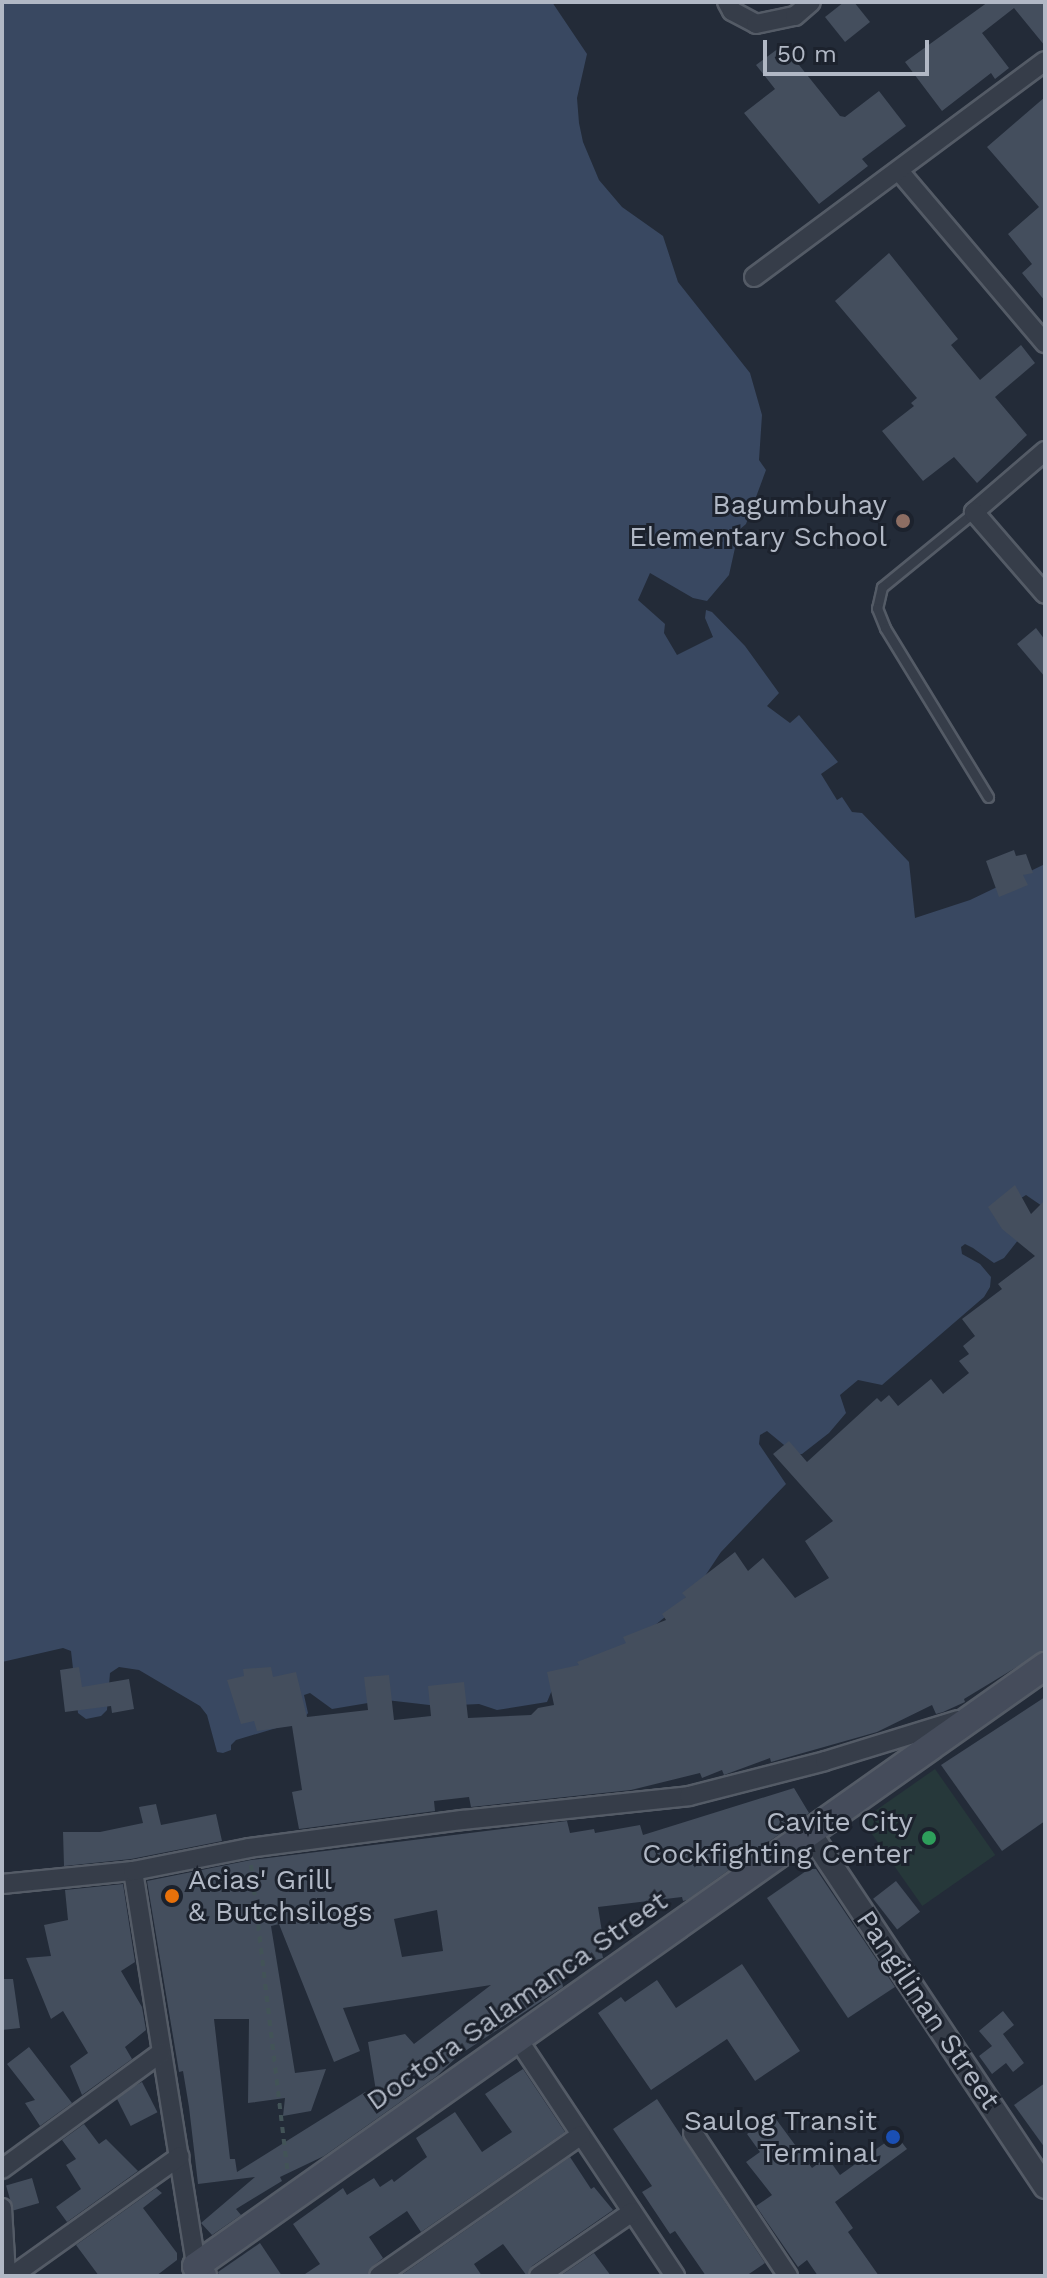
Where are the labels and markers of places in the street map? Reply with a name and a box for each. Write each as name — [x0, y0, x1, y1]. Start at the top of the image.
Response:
place label: Bagumbuhay Elementary School — [628, 488, 887, 554]
marker: Bagumbuhay Elementary School — [894, 512, 912, 530]
place label: Cavite City Cockfighting Center — [642, 1805, 913, 1871]
marker: Cavite City Cockfighting Center — [920, 1829, 938, 1847]
place label: Acias' Grill & Butchsilogs — [188, 1863, 373, 1929]
marker: Acias' Grill & Butchsilogs — [163, 1887, 181, 1905]
place label: Saulog Transit Terminal — [683, 2104, 877, 2170]
marker: Saulog Transit Terminal — [884, 2128, 902, 2146]

